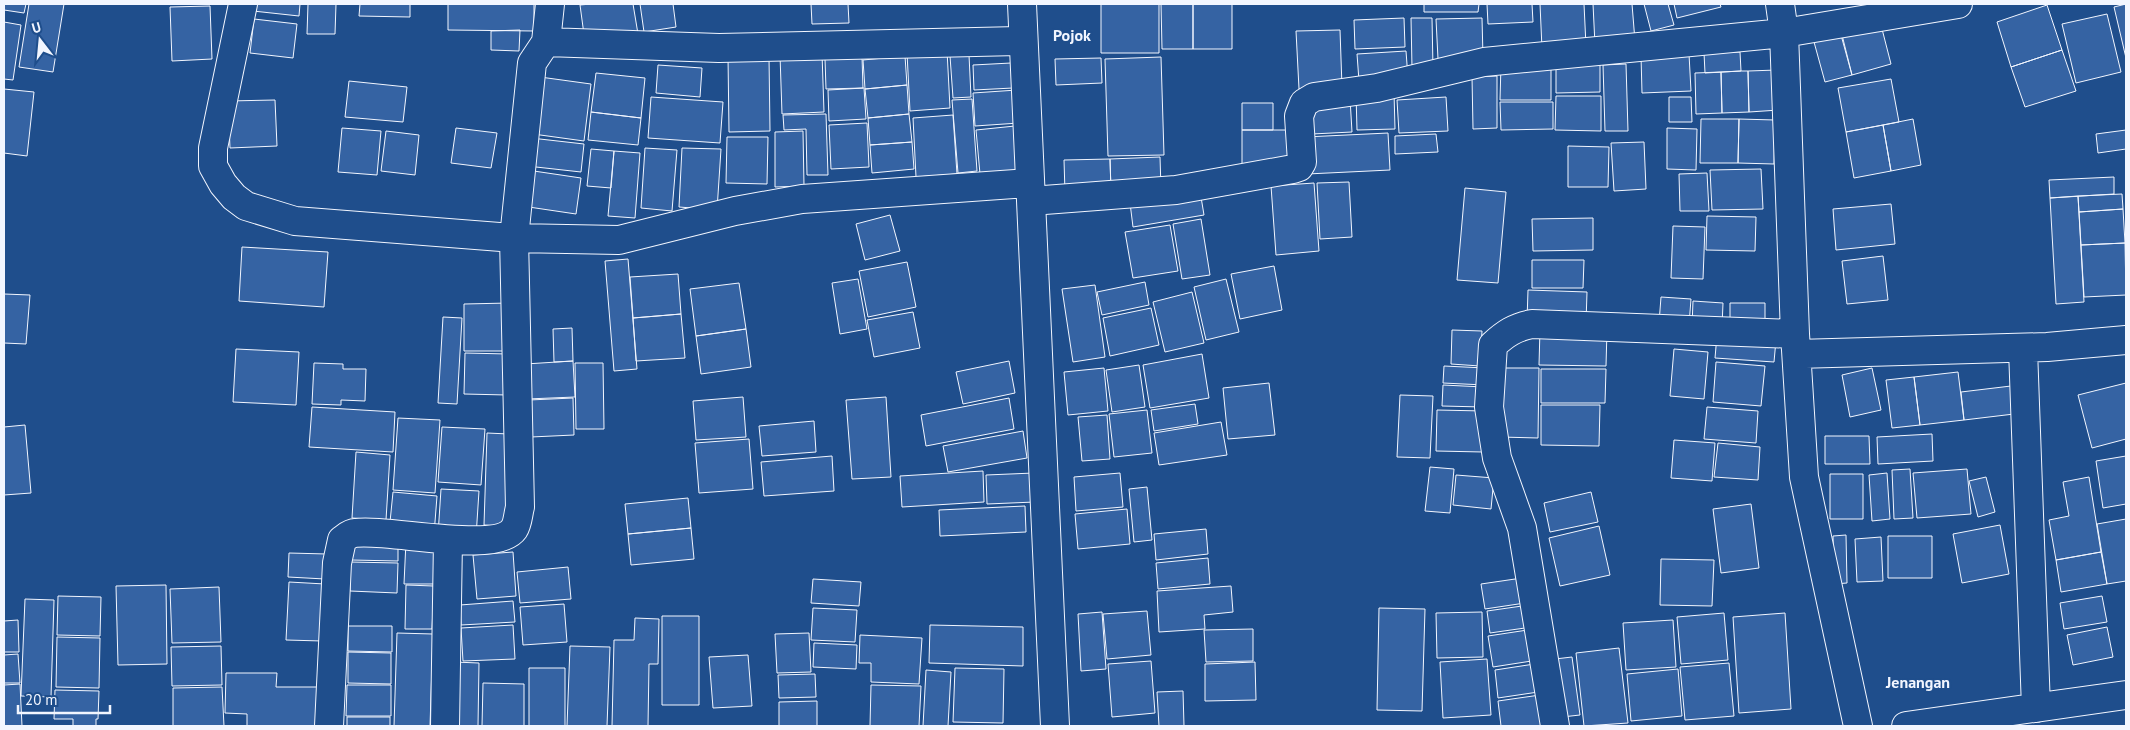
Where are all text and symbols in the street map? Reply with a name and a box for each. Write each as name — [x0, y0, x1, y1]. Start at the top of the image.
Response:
north arrow — [15, 15, 65, 65]
text: U — [30, 18, 43, 37]
district label: Pojok — [1053, 25, 1091, 45]
district label: Jenangan — [1885, 672, 1950, 692]
scale bar — [18, 682, 110, 714]
text: 20 m — [25, 690, 58, 709]

